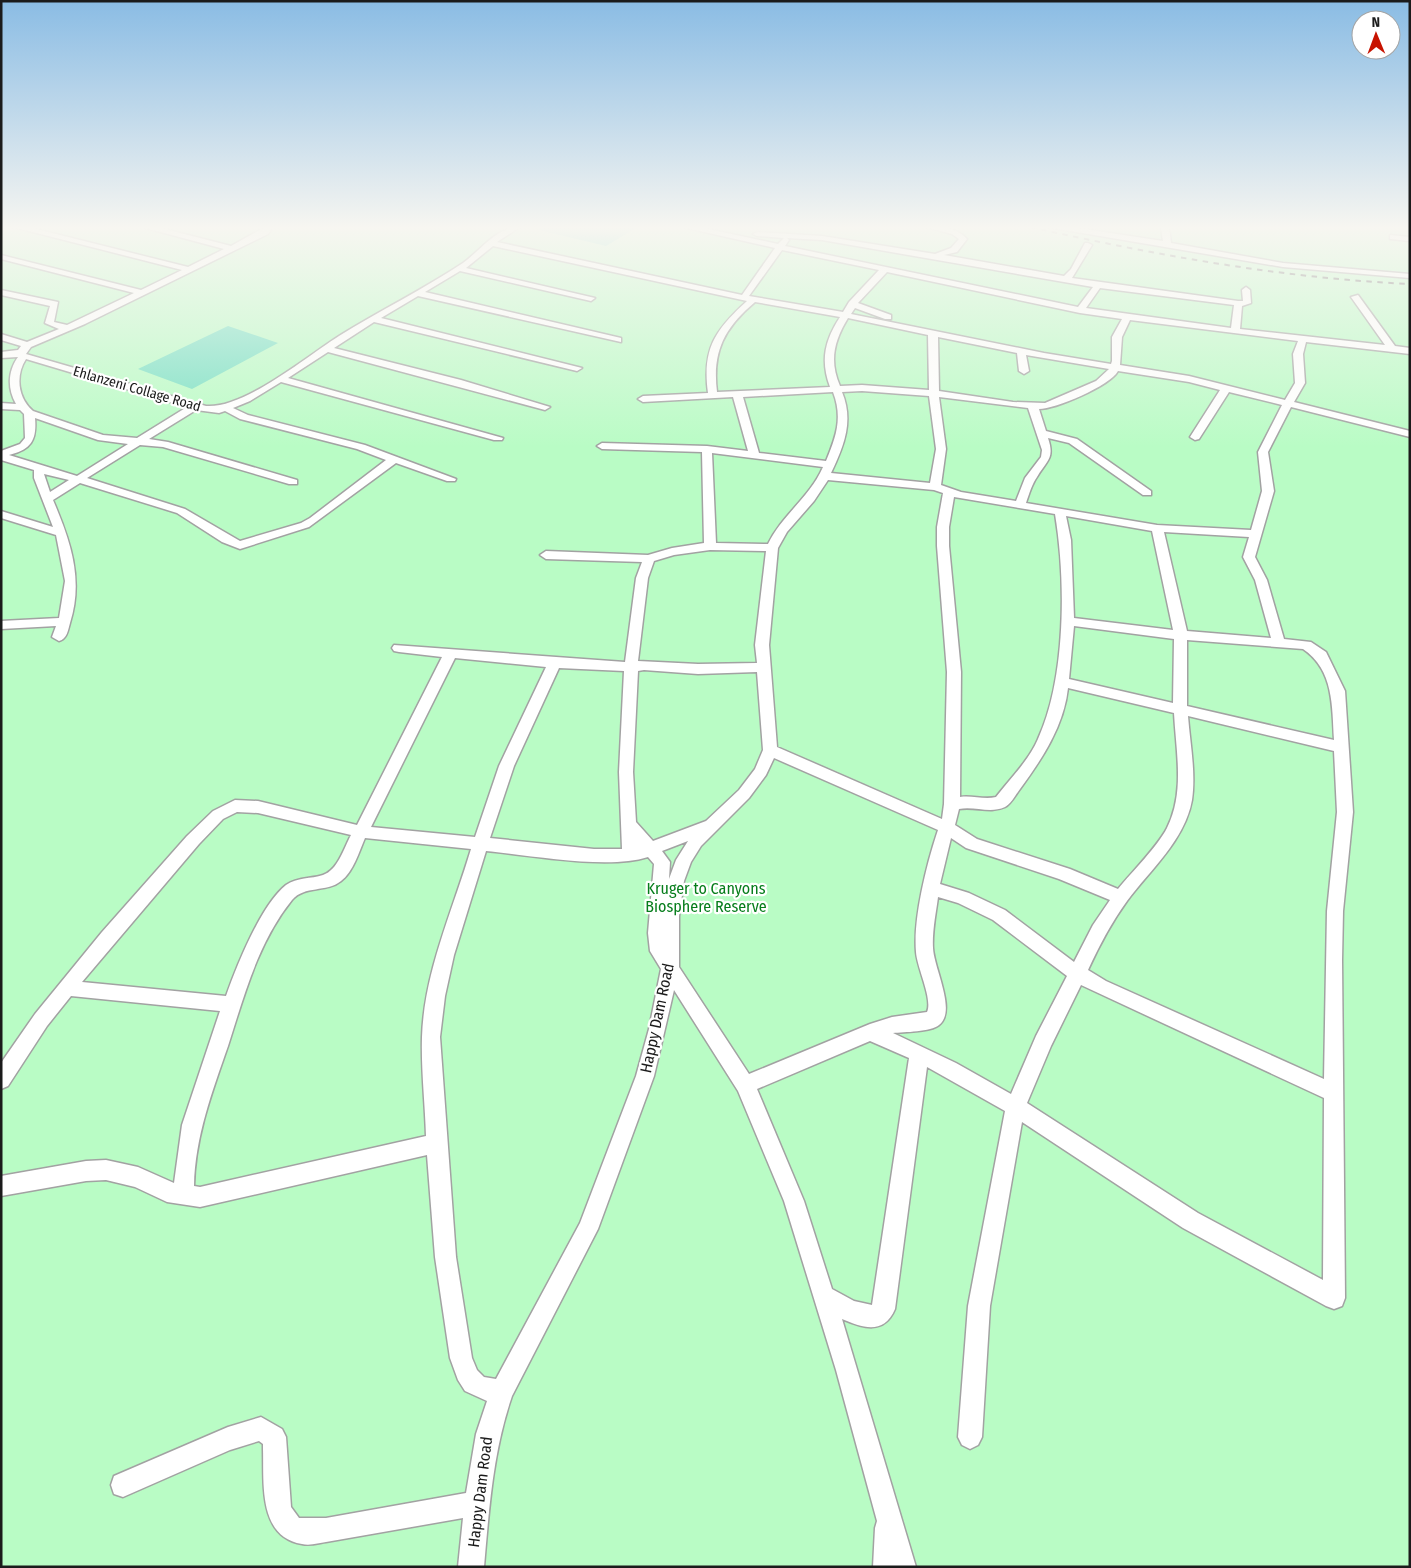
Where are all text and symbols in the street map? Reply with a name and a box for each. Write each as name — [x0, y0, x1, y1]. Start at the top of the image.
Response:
north arrow — [1351, 10, 1401, 60]
text: N — [1371, 14, 1380, 31]
street label: Ehlanzeni Collage Road — [71, 363, 203, 415]
park label: Kruger to Canyons Biosphere Reserve — [645, 879, 767, 916]
street label: Happy Dam Road — [636, 961, 678, 1075]
street label: Happy Dam Road — [464, 1435, 496, 1549]

